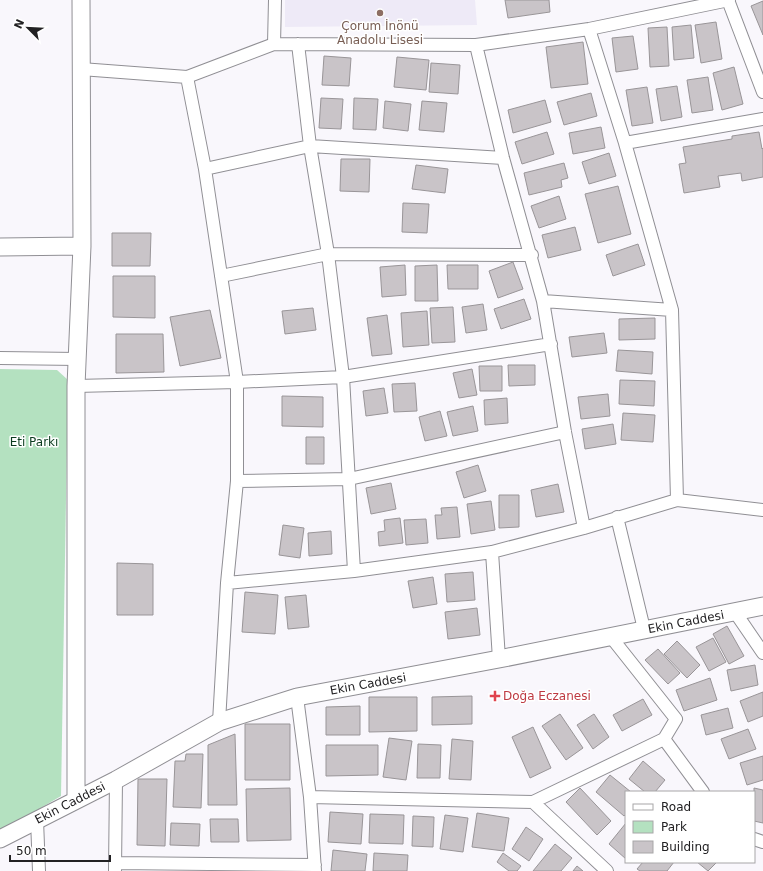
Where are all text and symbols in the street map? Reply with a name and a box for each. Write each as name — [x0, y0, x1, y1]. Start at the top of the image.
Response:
north arrow — [8, 8, 48, 48]
marker: Çorum İnönü Anadolu Lisesi — [375, 8, 385, 18]
text: N — [12, 17, 27, 31]
place label: Çorum İnönü Anadolu Lisesi — [337, 18, 423, 47]
park label: Eti Parkı — [10, 435, 58, 449]
street label: Ekin Caddesi — [647, 608, 725, 636]
street label: Ekin Caddesi — [329, 670, 407, 698]
place label: Doğa Eczanesi — [503, 689, 591, 703]
marker: Doğa Eczanesi — [490, 691, 500, 701]
street label: Ekin Caddesi — [32, 779, 108, 827]
legend — [625, 791, 755, 863]
text: Road — [661, 800, 691, 814]
text: Park — [661, 820, 687, 834]
scale bar — [10, 837, 110, 863]
text: Building — [661, 840, 710, 854]
text: 50 m — [16, 844, 47, 858]

